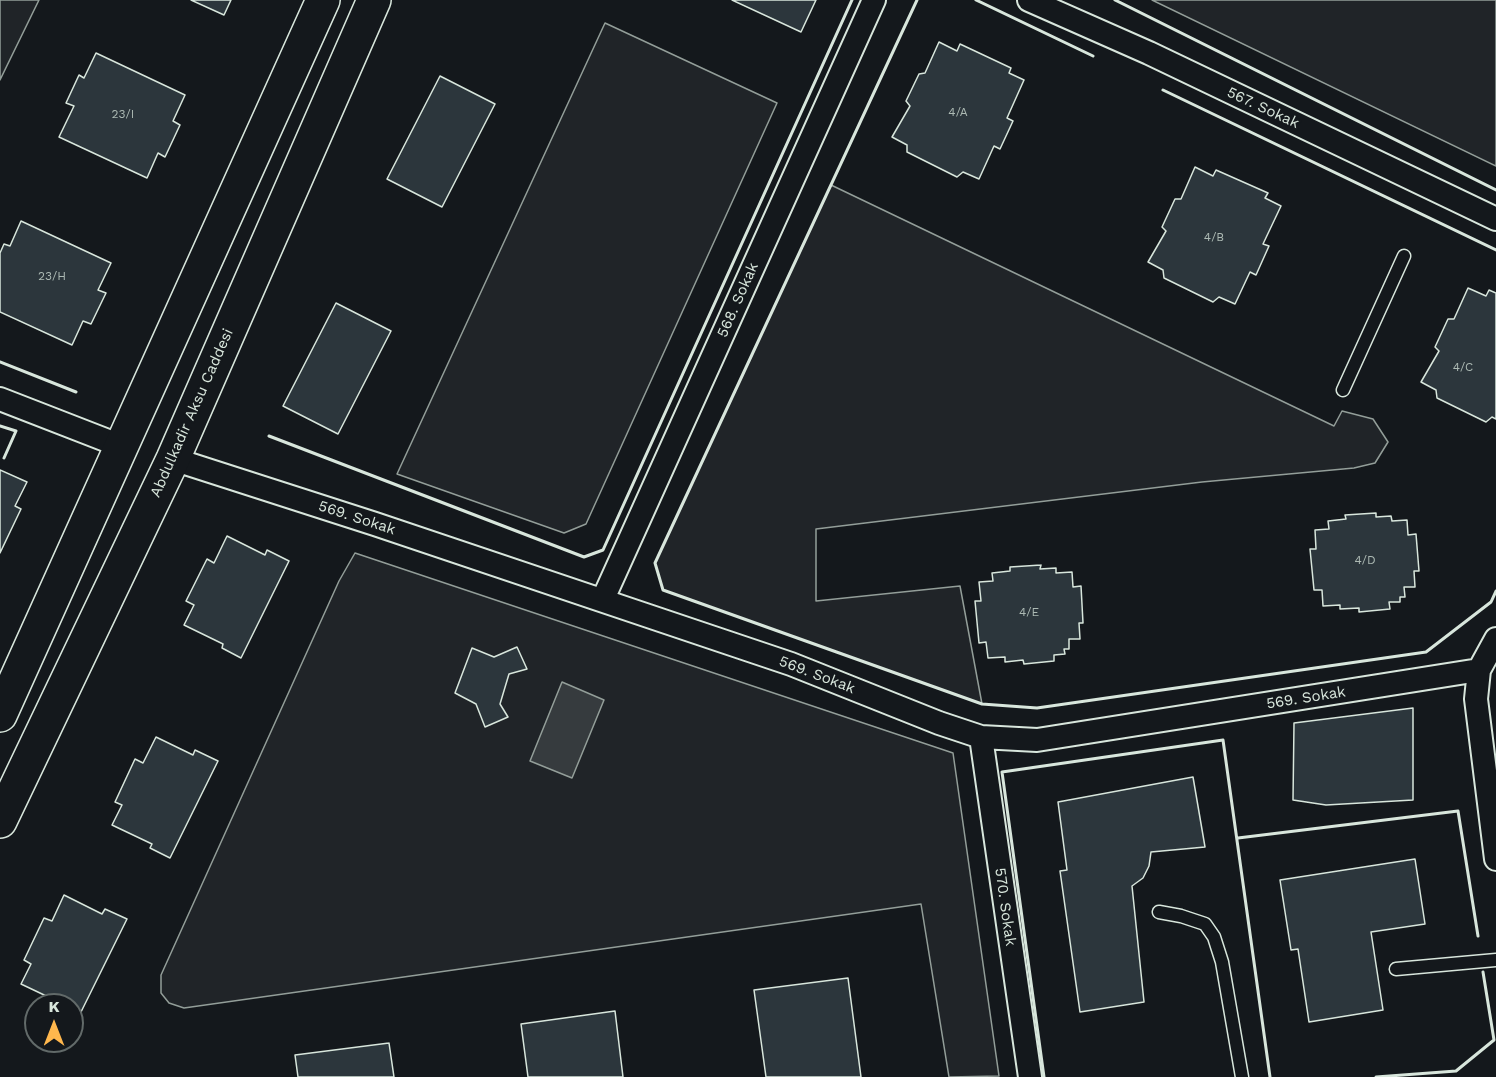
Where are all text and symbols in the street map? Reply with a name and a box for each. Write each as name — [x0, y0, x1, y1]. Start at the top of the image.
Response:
street label: 567. Sokak — [1224, 83, 1302, 133]
house number: 4/A — [948, 105, 968, 119]
house number: 23/I — [112, 107, 134, 121]
house number: 4/B — [1204, 230, 1224, 244]
street label: 568. Sokak — [713, 260, 763, 340]
house number: 23/H — [38, 269, 66, 283]
street label: Abdulkadir Aksu Caddesi — [147, 326, 237, 500]
house number: 4/C — [1453, 360, 1473, 374]
street label: 569. Sokak — [316, 497, 398, 539]
house number: 4/D — [1354, 553, 1376, 567]
house number: 4/E — [1019, 605, 1039, 619]
street label: 569. Sokak — [776, 652, 858, 698]
street label: 569. Sokak — [1265, 683, 1347, 713]
street label: 570. Sokak — [991, 867, 1019, 947]
north arrow — [24, 993, 84, 1053]
text: K — [48, 997, 60, 1016]

